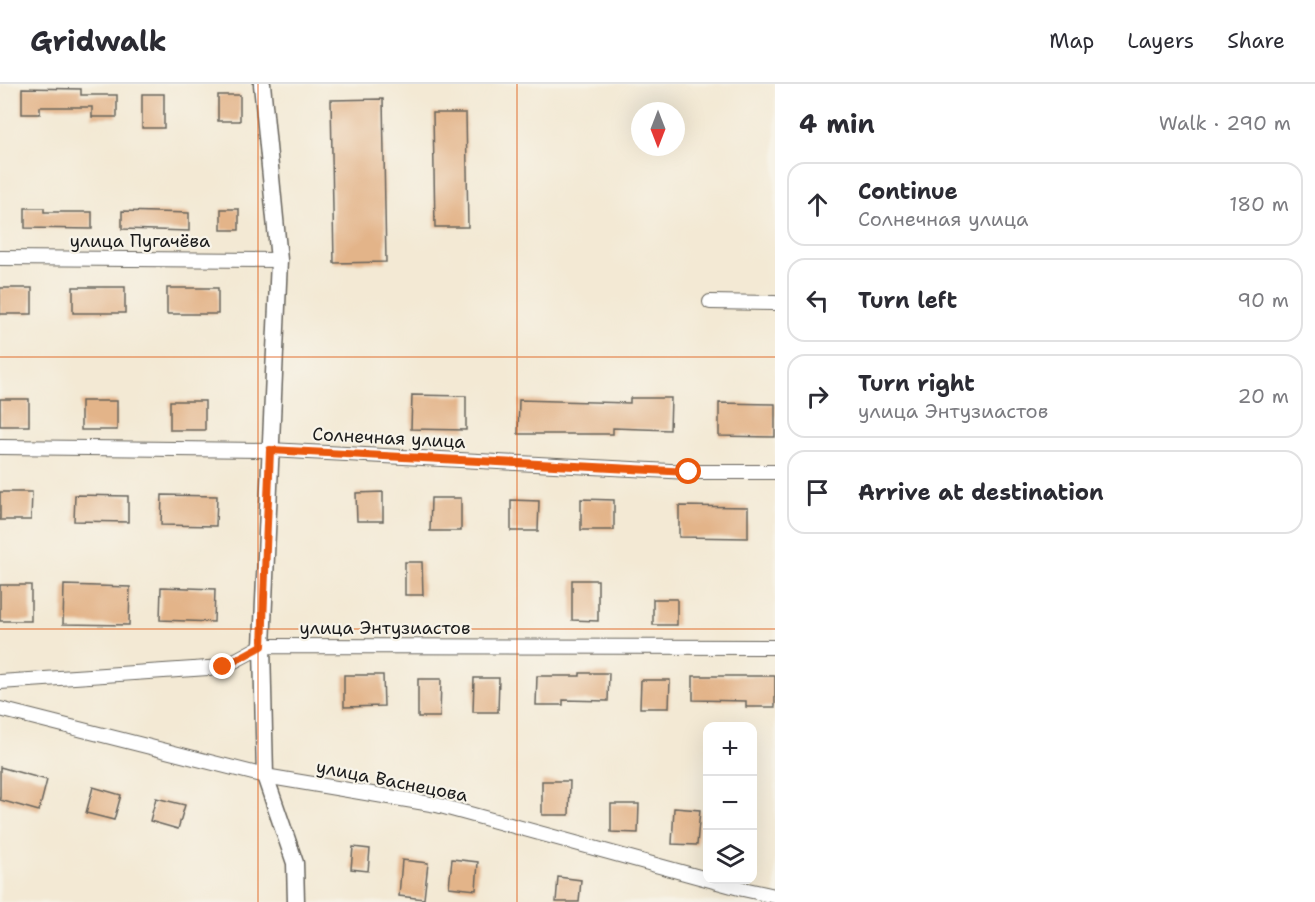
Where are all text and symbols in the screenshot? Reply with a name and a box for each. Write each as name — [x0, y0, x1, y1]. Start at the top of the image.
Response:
text: Gridwalk — [30, 22, 167, 60]
text: Map — [1049, 27, 1094, 55]
text: Layers — [1127, 27, 1194, 55]
text: Share — [1227, 27, 1285, 55]
north arrow — [631, 102, 685, 156]
text: 4 min — [799, 106, 875, 141]
text: Walk · 290 m — [1159, 110, 1291, 136]
text: Continue — [858, 177, 958, 206]
icon: ahead — [801, 188, 834, 221]
text: 180 m — [1229, 191, 1289, 217]
text: Солнечная улица — [858, 206, 1029, 232]
street label: улица Пугачёва — [70, 229, 210, 253]
icon: left — [801, 284, 834, 317]
text: Turn left — [858, 286, 957, 315]
text: 90 m — [1237, 287, 1289, 313]
text: Turn right — [858, 369, 975, 398]
icon: right — [801, 380, 834, 413]
text: 20 m — [1238, 383, 1289, 409]
text: улица Энтузиастов — [858, 398, 1048, 424]
street label: Солнечная улица — [312, 422, 466, 454]
route start — [675, 458, 701, 484]
icon: arrive — [801, 476, 834, 509]
text: Arrive at destination — [858, 478, 1104, 507]
street label: улица Энтузиастов — [299, 616, 471, 640]
route end — [209, 653, 235, 679]
map controls — [703, 722, 757, 884]
button: + — [703, 722, 757, 776]
street label: улица Васнецова — [314, 755, 470, 807]
button: − — [703, 776, 757, 830]
button: layers — [703, 830, 757, 884]

